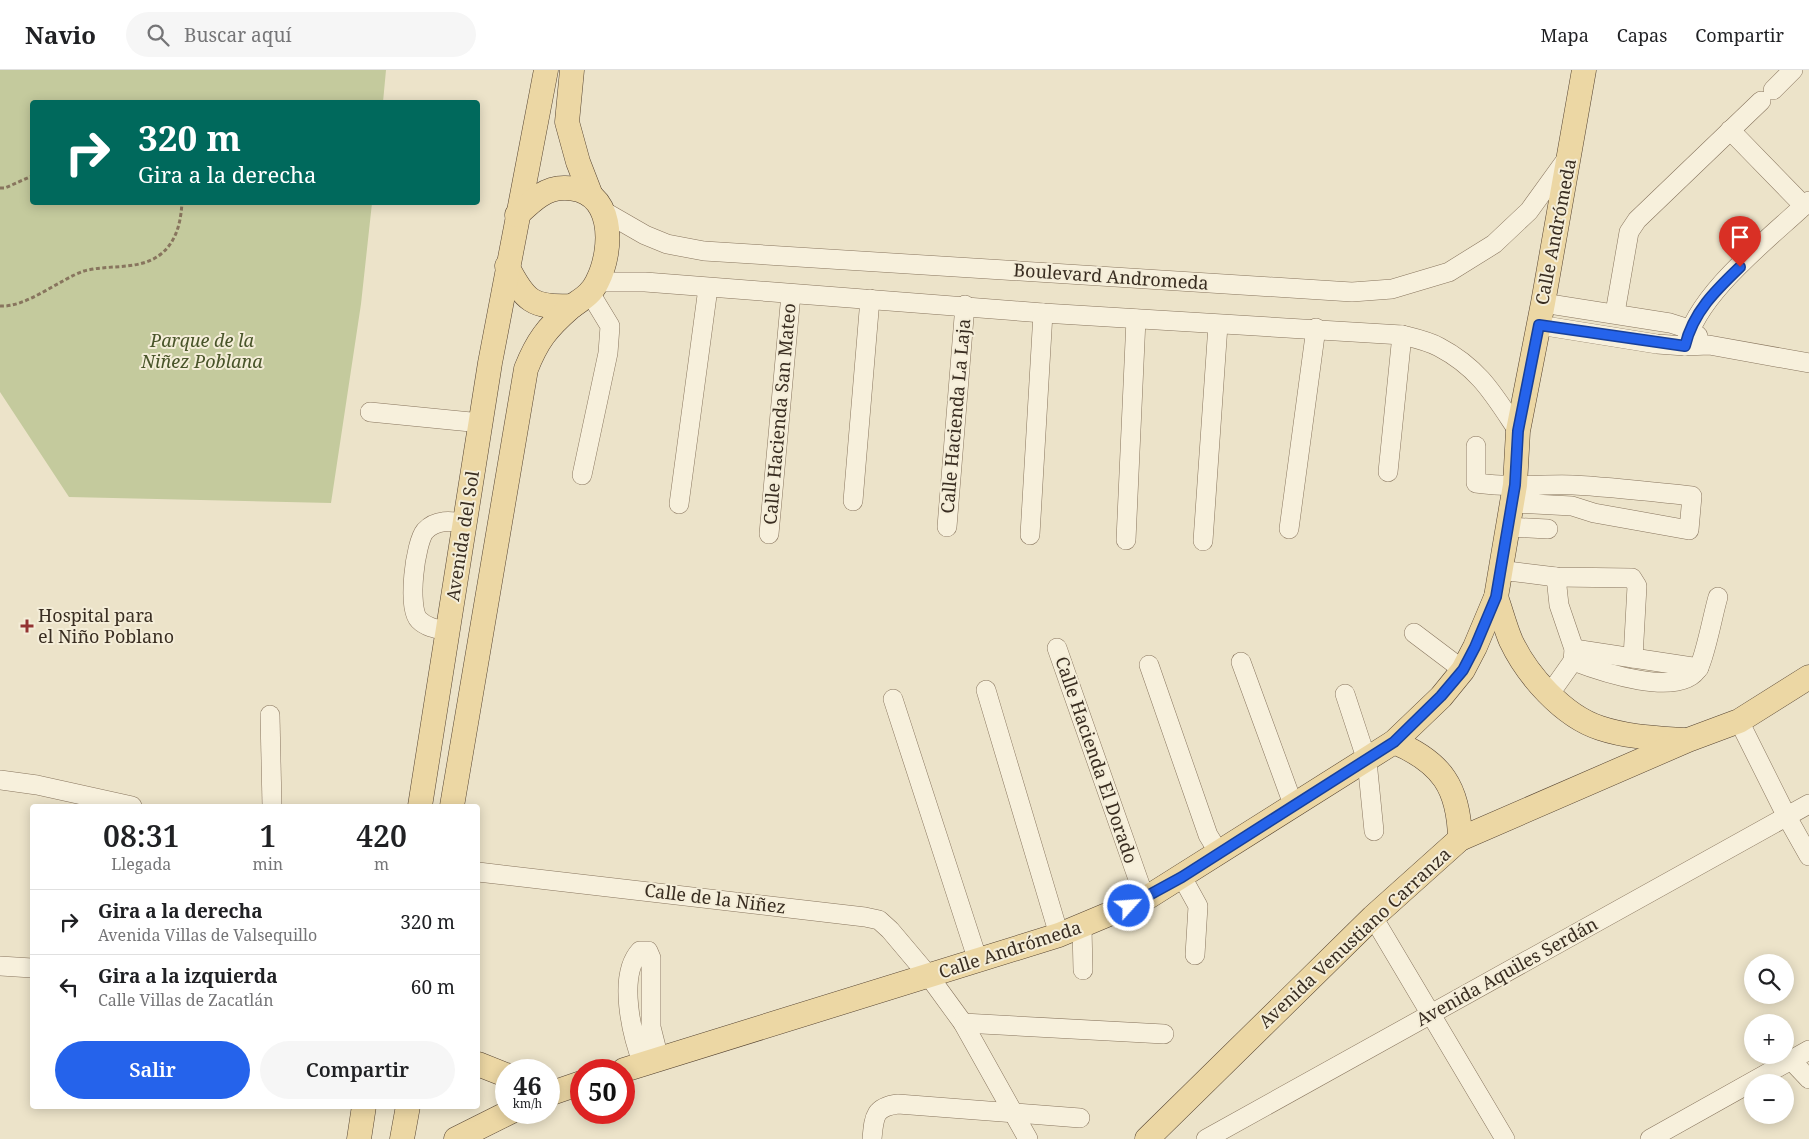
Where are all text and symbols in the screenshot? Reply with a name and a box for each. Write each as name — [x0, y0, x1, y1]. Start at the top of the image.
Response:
search box — [126, 12, 476, 57]
text: Navio — [25, 18, 96, 51]
icon: search — [144, 21, 172, 49]
text: Buscar aquí — [184, 22, 292, 48]
text: Mapa — [1541, 23, 1589, 47]
text: Capas — [1617, 23, 1667, 47]
text: Compartir — [1695, 23, 1784, 47]
text: 320 m — [138, 114, 241, 161]
icon: right — [55, 120, 120, 185]
street label: Calle Andrómeda — [1529, 157, 1581, 307]
text: Gira a la derecha — [138, 159, 316, 189]
pin — [1719, 216, 1761, 267]
icon: arrive — [1726, 223, 1754, 251]
street label: Boulevard Andromeda — [1013, 257, 1209, 295]
street label: Calle Hacienda San Mateo — [757, 302, 801, 526]
street label: Calle Hacienda La Laja — [935, 317, 975, 514]
park label: Parque de la Niñez Poblana — [140, 328, 263, 373]
street label: Avenida del Sol — [440, 469, 484, 603]
place label: Hospital para el Niño Poblano — [38, 603, 174, 648]
marker: Hospital para el Niño Poblano — [20, 619, 34, 633]
street label: Calle Hacienda El Dorado — [1050, 653, 1144, 866]
text: 08:31 — [103, 815, 180, 856]
text: 1 — [259, 815, 276, 856]
text: 420 — [356, 815, 407, 856]
street label: Avenida Venustiano Carranza — [1253, 842, 1456, 1033]
text: Llegada — [111, 853, 171, 875]
text: min — [253, 853, 283, 875]
text: m — [374, 853, 389, 875]
street label: Calle de la Niñez — [643, 877, 787, 919]
position arrow — [1102, 879, 1154, 931]
text: Gira a la derecha — [98, 898, 263, 924]
icon: right — [55, 908, 83, 936]
text: 320 m — [400, 909, 455, 935]
street label: Avenida Aquiles Serdán — [1411, 911, 1602, 1031]
street label: Calle Andrómeda — [935, 915, 1084, 983]
text: Avenida Villas de Valsequillo — [98, 924, 317, 946]
map controls — [1744, 954, 1794, 1124]
button: search — [1744, 954, 1794, 1004]
text: Gira a la izquierda — [98, 963, 278, 989]
icon: left — [55, 973, 83, 1001]
text: 60 m — [411, 974, 455, 1000]
text: Calle Villas de Zacatlán — [98, 989, 274, 1011]
button: + — [1744, 1014, 1794, 1064]
button: Salir — [55, 1041, 250, 1099]
button: Compartir — [260, 1041, 455, 1099]
speed limit sign: 50 — [570, 1059, 635, 1124]
text: 46 — [513, 1068, 542, 1102]
button: − — [1744, 1074, 1794, 1124]
text: km/h — [513, 1095, 542, 1112]

